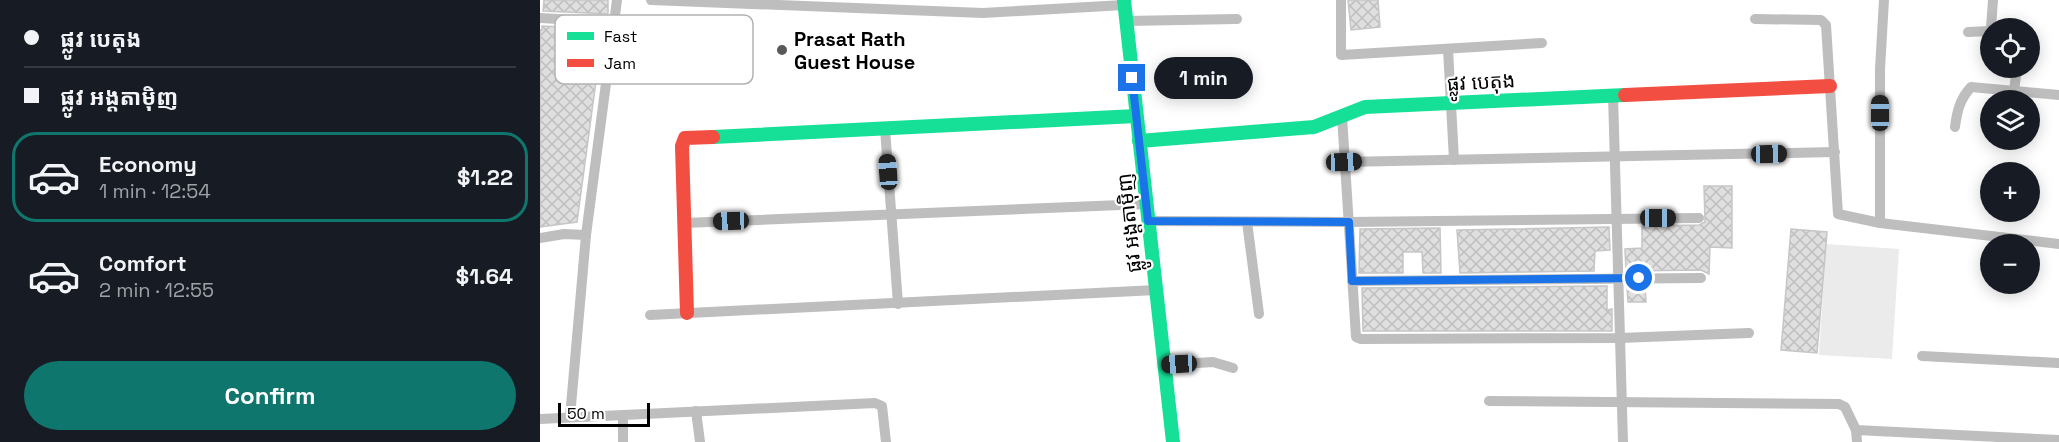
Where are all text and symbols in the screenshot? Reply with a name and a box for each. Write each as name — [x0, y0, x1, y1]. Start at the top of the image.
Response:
legend — [555, 15, 753, 84]
map controls — [1980, 18, 2040, 294]
button: locate — [1980, 18, 2040, 78]
text: ផ្លូវ បេតុង — [60, 25, 141, 53]
text: Fast — [604, 26, 637, 47]
place label: Prasat Rath Guest House — [794, 26, 915, 75]
marker: Prasat Rath Guest House — [775, 43, 789, 57]
text: Jam — [604, 53, 636, 74]
callout: 1 min — [1153, 57, 1252, 99]
route end — [1118, 64, 1145, 91]
text: 1 min — [1179, 65, 1228, 91]
street label: ផ្លូវ បេតុង — [1446, 67, 1516, 103]
text: ផ្លូវ អង្តតាម៉ិញ — [60, 83, 178, 111]
button: layers — [1980, 90, 2040, 150]
car — [1871, 95, 1889, 131]
car — [1751, 145, 1787, 163]
icon: car — [27, 150, 81, 204]
text: Economy — [99, 150, 197, 178]
car — [1326, 152, 1362, 172]
car — [878, 153, 898, 191]
button: + — [1980, 162, 2040, 222]
text: $1.22 — [457, 163, 513, 191]
street label: ផ្លូវ អង្តតាម៉ិញ — [1111, 171, 1153, 274]
text: 1 min · 12:54 — [99, 178, 211, 204]
car — [1640, 209, 1676, 227]
car — [713, 211, 749, 231]
button: − — [1980, 234, 2040, 294]
icon: car — [27, 249, 81, 303]
text: Comfort — [99, 249, 187, 277]
text: $1.64 — [456, 262, 513, 290]
route start — [1625, 264, 1652, 291]
text: 2 min · 12:55 — [99, 277, 214, 303]
car — [1161, 354, 1197, 374]
button: Confirm — [24, 361, 516, 430]
scale bar — [558, 400, 650, 428]
text: 50 m — [567, 403, 605, 424]

